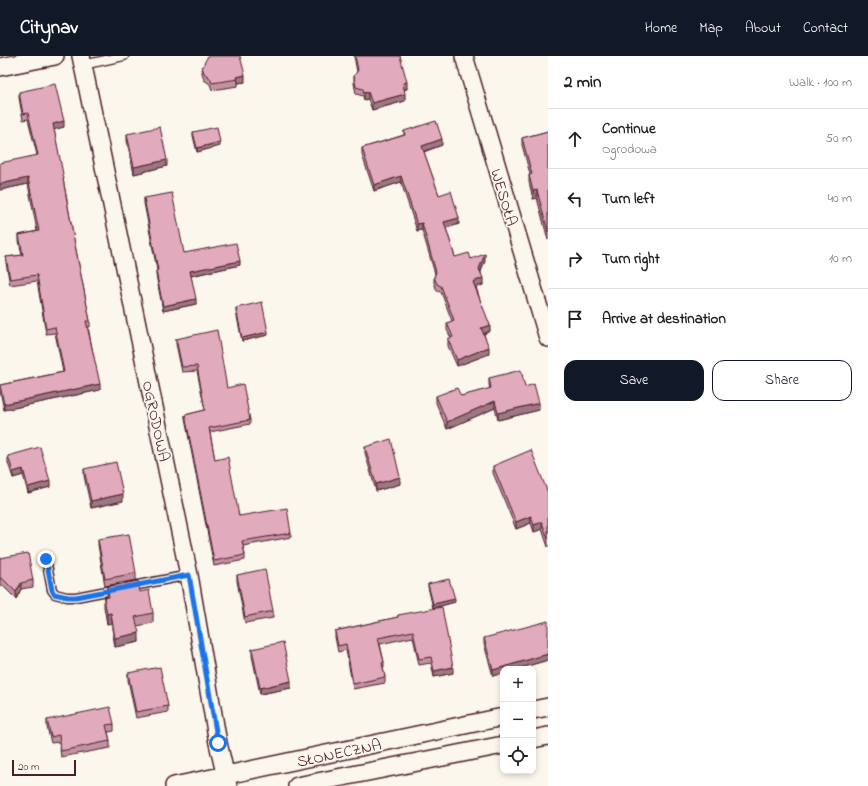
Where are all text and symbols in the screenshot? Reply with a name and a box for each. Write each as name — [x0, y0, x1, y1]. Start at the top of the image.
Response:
text: Citynav — [20, 15, 78, 42]
text: Home — [645, 18, 677, 39]
text: Map — [699, 18, 723, 39]
text: About — [745, 18, 781, 39]
text: Contact — [803, 18, 848, 39]
text: 2 min — [564, 70, 601, 95]
text: Walk · 100 m — [789, 73, 852, 92]
text: Continue — [602, 118, 656, 140]
icon: ahead — [564, 128, 586, 150]
text: 50 m — [826, 129, 852, 148]
text: Ogrodowa — [602, 140, 657, 159]
street label: WESOŁA — [483, 166, 523, 229]
icon: left — [564, 188, 586, 210]
text: Turn left — [602, 188, 655, 210]
text: 40 m — [828, 189, 852, 208]
icon: right — [564, 248, 586, 270]
text: Turn right — [602, 248, 660, 270]
text: 10 m — [829, 249, 852, 268]
icon: arrive — [564, 308, 586, 330]
text: Arrive at destination — [602, 308, 726, 330]
button: Save — [564, 360, 704, 401]
button: Share — [712, 360, 852, 401]
street label: OGRODOWA — [135, 379, 175, 464]
route end — [37, 550, 55, 568]
map controls — [500, 666, 536, 774]
button: + — [500, 666, 536, 702]
button: − — [500, 702, 536, 738]
street label: SŁONECZNA — [295, 733, 384, 775]
route start — [209, 734, 227, 752]
button: locate — [500, 738, 536, 774]
scale bar — [12, 758, 76, 777]
text: 20 m — [18, 759, 40, 775]

